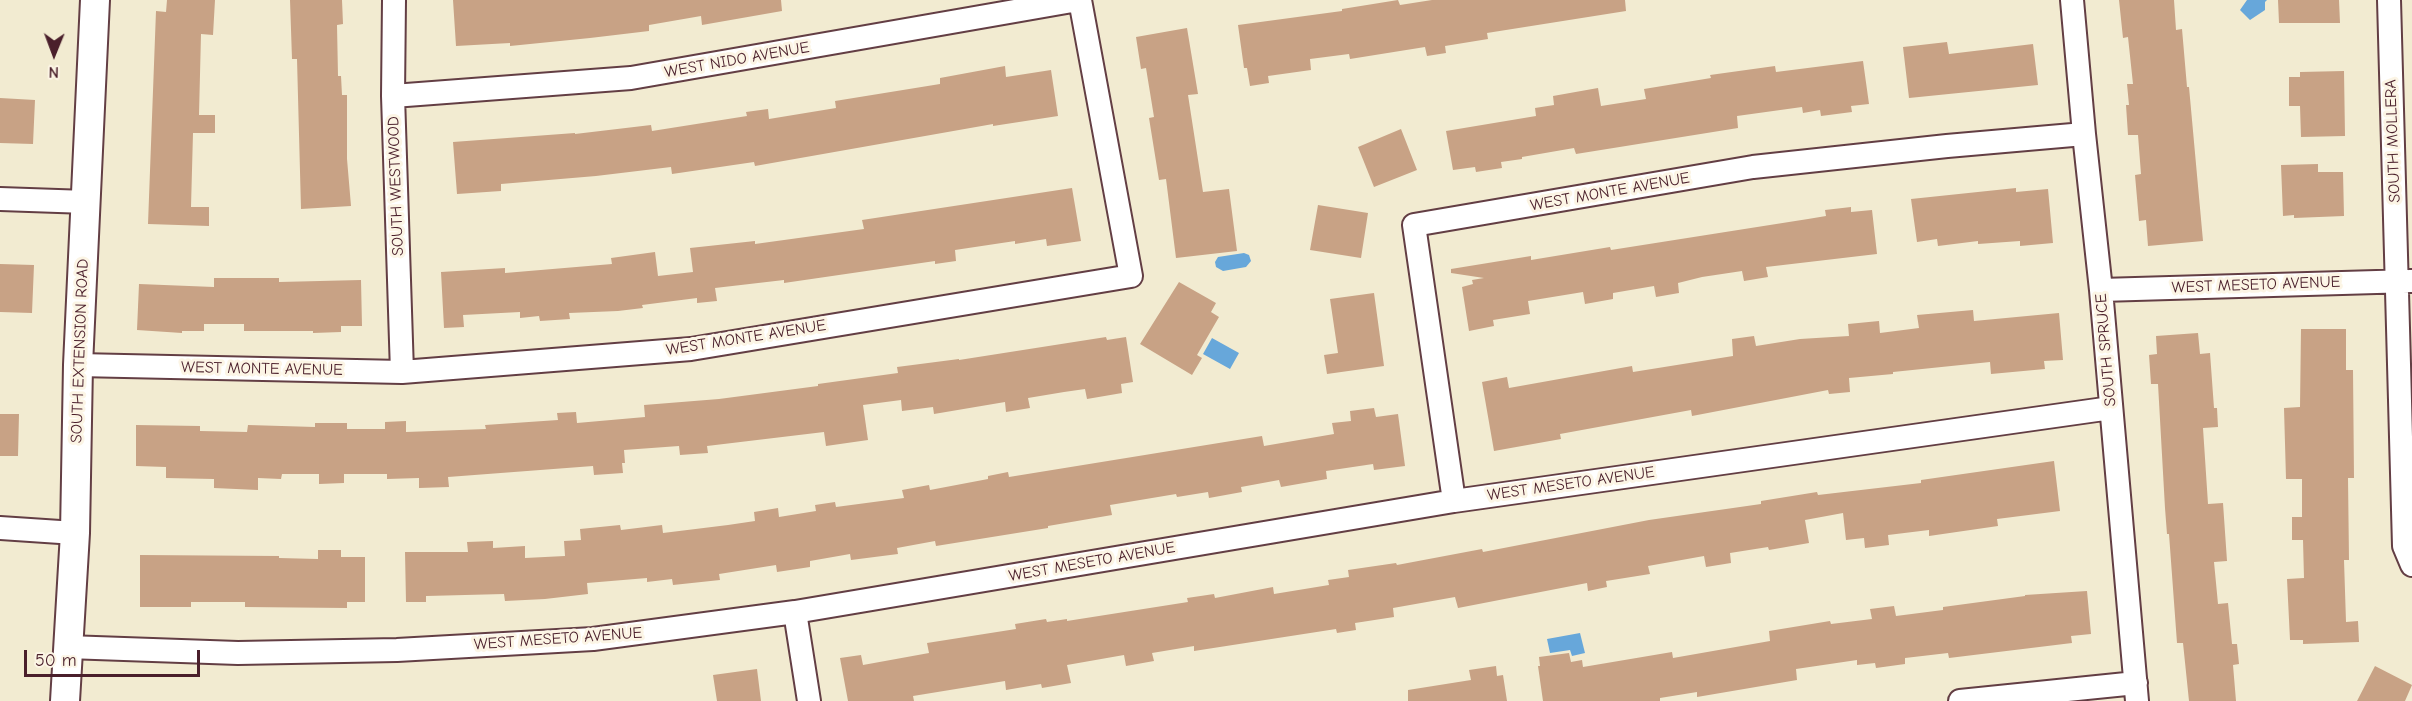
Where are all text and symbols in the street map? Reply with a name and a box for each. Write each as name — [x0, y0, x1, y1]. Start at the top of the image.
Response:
north arrow — [24, 24, 84, 84]
street label: WEST NIDO AVENUE — [663, 38, 811, 82]
text: N — [48, 63, 59, 81]
street label: SOUTH MOLLERA — [2381, 79, 2405, 203]
street label: SOUTH WESTWOOD — [384, 116, 408, 256]
street label: WEST MONTE AVENUE — [1529, 169, 1691, 215]
street label: SOUTH EXTENSION ROAD — [67, 258, 93, 444]
street label: WEST MESETO AVENUE — [2171, 272, 2341, 298]
street label: SOUTH SPRUCE — [2091, 293, 2121, 407]
street label: WEST MONTE AVENUE — [665, 316, 827, 360]
street label: WEST MONTE AVENUE — [181, 358, 343, 380]
street label: WEST MESETO AVENUE — [1486, 463, 1656, 505]
street label: WEST MESETO AVENUE — [1007, 538, 1177, 586]
street label: WEST MESETO AVENUE — [473, 624, 643, 654]
scale bar — [27, 638, 202, 676]
text: 50 m — [35, 650, 77, 671]

